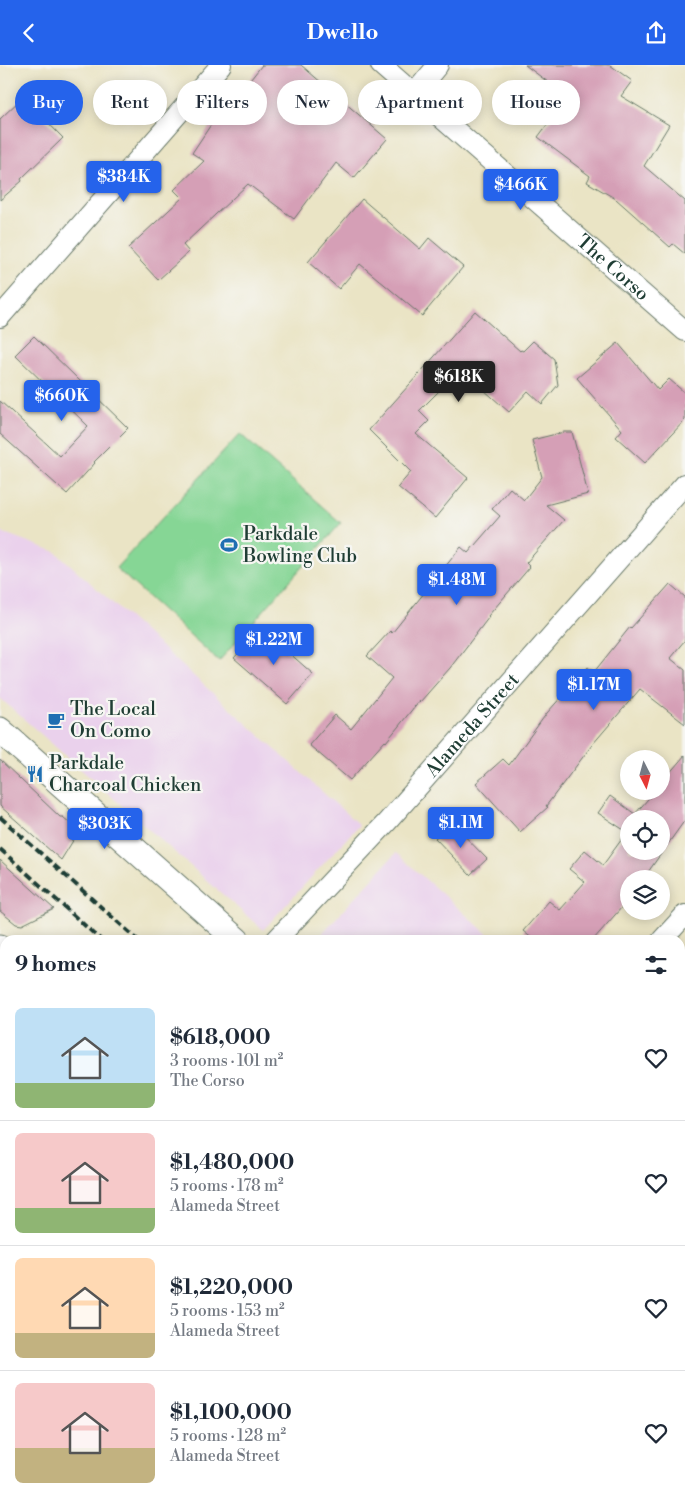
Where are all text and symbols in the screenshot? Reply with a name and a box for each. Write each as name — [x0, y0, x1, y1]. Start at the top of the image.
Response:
icon: back — [15, 19, 43, 47]
text: Dwello — [307, 19, 378, 46]
icon: share — [642, 19, 670, 47]
chip: Buy — [15, 80, 83, 125]
chip: Rent — [93, 80, 167, 125]
chip: Filters — [177, 80, 267, 125]
chip: New — [277, 80, 348, 125]
chip: Apartment — [358, 80, 482, 125]
chip: House — [492, 80, 580, 125]
pin: $384K — [89, 161, 159, 203]
text: $384K — [97, 167, 151, 187]
pin: $466K — [486, 169, 556, 211]
text: $466K — [494, 175, 548, 195]
street label: The Corso — [571, 230, 654, 306]
pin: $618K — [424, 361, 494, 403]
text: $618K — [434, 367, 484, 387]
pin: $660K — [27, 379, 97, 422]
text: $660K — [35, 386, 89, 406]
place label: Parkdale Bowling Club — [242, 522, 357, 568]
sports icon: Parkdale Bowling Club — [219, 535, 239, 555]
pin: $1.48M — [416, 563, 498, 606]
text: $1.48M — [428, 570, 486, 590]
pin: $1.22M — [233, 623, 315, 666]
text: $1.22M — [246, 630, 302, 650]
street label: Alameda Street — [419, 668, 525, 783]
pin: $1.17M — [553, 669, 635, 711]
text: $1.17M — [568, 675, 620, 695]
place label: The Local On Como — [70, 697, 156, 743]
cafe icon: The Local On Como — [46, 710, 66, 730]
north arrow — [620, 750, 670, 800]
map controls — [620, 750, 670, 920]
place label: Parkdale Charcoal Chicken — [49, 751, 201, 797]
restaurant icon: Parkdale Charcoal Chicken — [25, 764, 45, 784]
pin: $303K — [70, 807, 140, 850]
pin: $1.1M — [426, 807, 496, 849]
button: locate — [620, 810, 670, 860]
text: $1.1M — [439, 813, 483, 833]
text: $303K — [78, 814, 132, 834]
button: layers — [620, 870, 670, 920]
icon: filters — [642, 951, 670, 979]
text: 9 homes — [15, 952, 96, 978]
text: $618,000 — [170, 1025, 271, 1051]
icon: home — [55, 1028, 115, 1088]
icon: heart — [642, 1044, 670, 1072]
text: 3 rooms · 101 m² — [170, 1051, 283, 1071]
text: The Corso — [170, 1071, 245, 1091]
text: $1,480,000 — [170, 1150, 294, 1176]
icon: home — [55, 1153, 115, 1213]
icon: heart — [642, 1169, 670, 1197]
text: 5 rooms · 178 m² — [170, 1176, 284, 1196]
text: Alameda Street — [170, 1196, 280, 1216]
text: $1,220,000 — [170, 1275, 293, 1301]
icon: home — [55, 1278, 115, 1338]
icon: heart — [642, 1294, 670, 1322]
text: 5 rooms · 153 m² — [170, 1301, 285, 1321]
text: Alameda Street — [170, 1321, 280, 1341]
text: $1,100,000 — [170, 1400, 292, 1426]
icon: home — [55, 1403, 115, 1463]
icon: heart — [642, 1419, 670, 1447]
text: 5 rooms · 128 m² — [170, 1426, 286, 1446]
text: Alameda Street — [170, 1446, 280, 1466]

